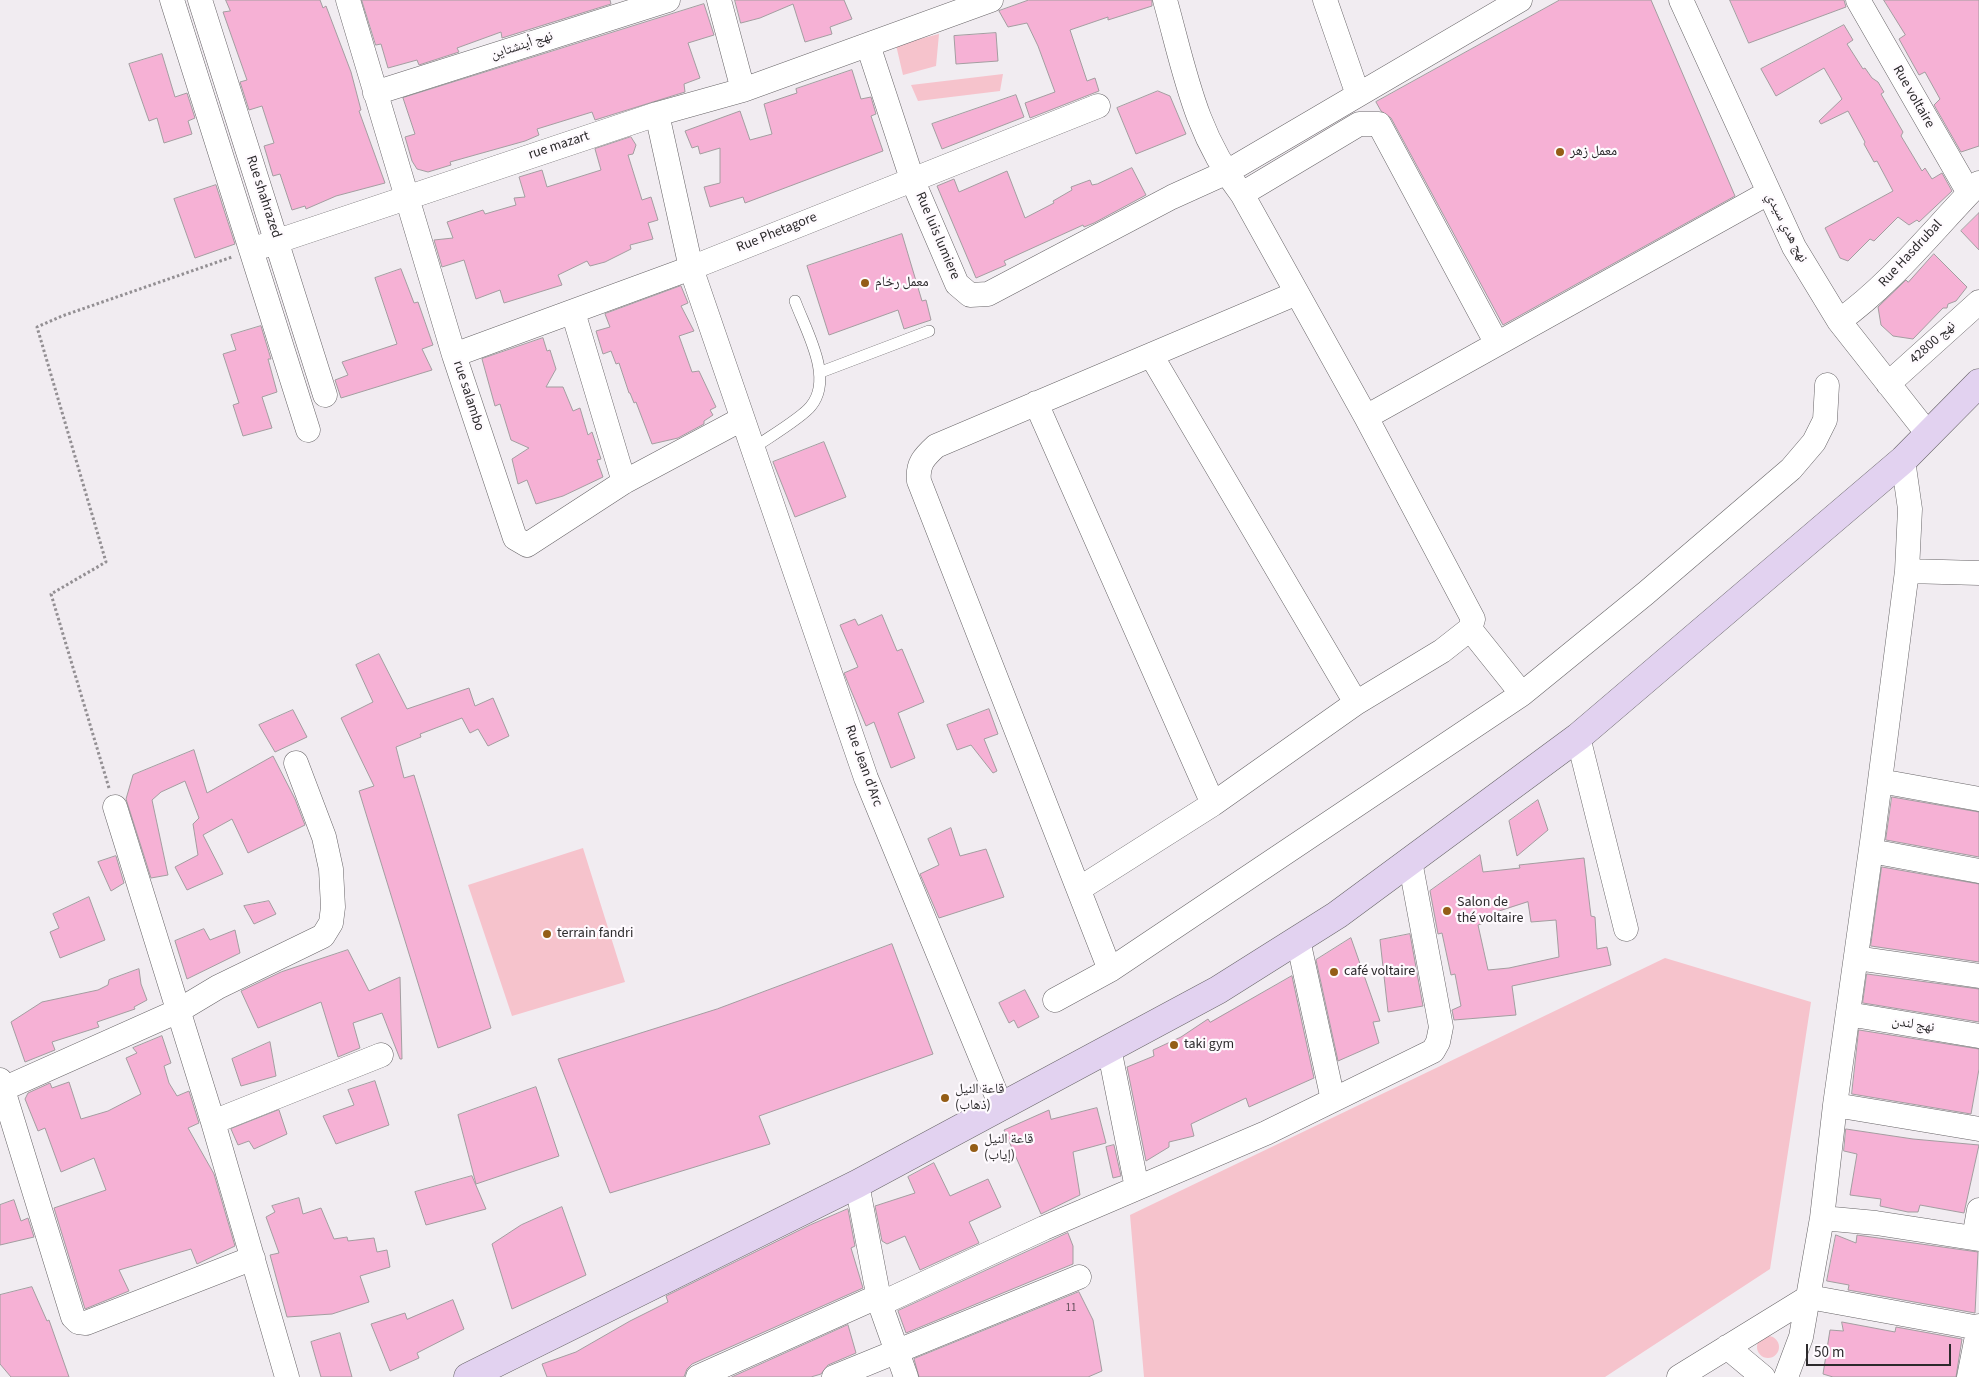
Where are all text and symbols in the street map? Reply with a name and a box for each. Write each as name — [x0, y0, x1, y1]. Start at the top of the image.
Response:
street label: نهج أينشتاين — [489, 28, 555, 64]
street label: Rue voltaire — [1888, 63, 1938, 131]
street label: rue mazart — [526, 128, 592, 164]
place label: معمل زهر — [1570, 144, 1617, 160]
marker: معمل زهر — [1554, 146, 1566, 158]
street label: Rue shahrazed — [242, 154, 284, 240]
street label: Rue luis lumiere — [911, 190, 963, 282]
street label: نهج هدي سيدي — [1761, 190, 1811, 266]
street label: Rue Phetagore — [734, 209, 820, 257]
street label: Rue Hasdrubal — [1876, 217, 1946, 291]
place label: معمل رخام — [875, 275, 929, 291]
marker: معمل رخام — [859, 277, 871, 289]
street label: نهج 42800 — [1907, 318, 1959, 368]
street label: rue salambo — [449, 359, 487, 433]
street label: Rue Jean d'Arc — [840, 723, 886, 809]
place label: Salon de thé voltaire — [1457, 895, 1523, 928]
marker: Salon de thé voltaire — [1441, 905, 1453, 917]
place label: terrain fandri — [557, 926, 633, 942]
marker: terrain fandri — [541, 928, 553, 940]
place label: café voltaire — [1344, 964, 1415, 980]
marker: café voltaire — [1328, 966, 1340, 978]
street label: نهج لندن — [1890, 1013, 1936, 1037]
place label: taki gym — [1184, 1037, 1234, 1053]
marker: taki gym — [1168, 1039, 1180, 1051]
place label: قاعة النيل (ذهاب) — [955, 1082, 1004, 1114]
marker: قاعة النيل (ذهاب) — [939, 1092, 951, 1104]
place label: قاعة النيل (إياب) — [984, 1132, 1033, 1164]
marker: قاعة النيل (إياب) — [968, 1142, 980, 1154]
house number: 11 — [1066, 1302, 1076, 1316]
scale bar — [1809, 1334, 1954, 1366]
text: 50 m — [1814, 1342, 1844, 1363]

